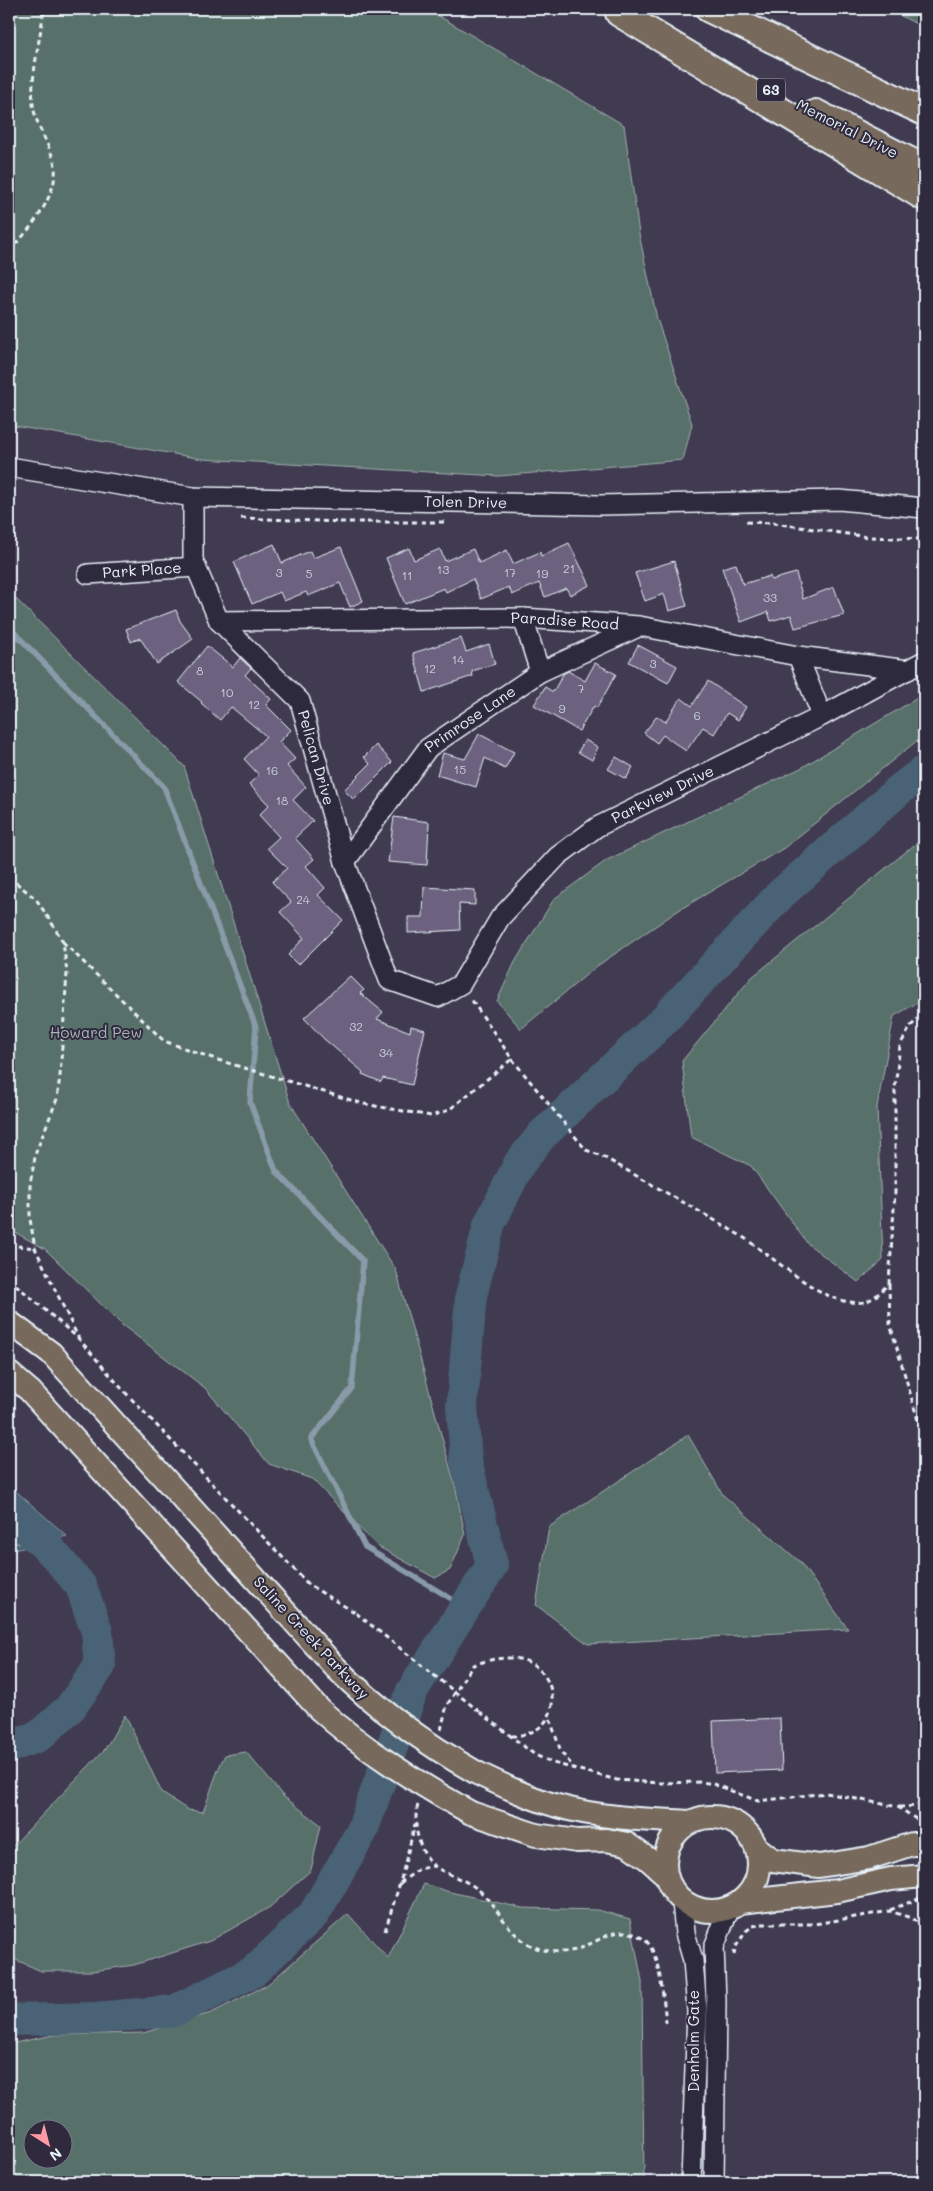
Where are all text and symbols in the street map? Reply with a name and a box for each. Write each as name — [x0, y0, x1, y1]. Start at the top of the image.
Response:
road number: 63 — [757, 78, 785, 102]
street label: Memorial Drive — [793, 94, 902, 162]
street label: Tolen Drive — [424, 491, 507, 512]
street label: Park Place — [102, 557, 182, 582]
house number: 21 — [563, 560, 575, 576]
house number: 13 — [437, 561, 449, 577]
house number: 3 — [275, 564, 283, 580]
house number: 17 — [504, 564, 516, 580]
house number: 5 — [306, 565, 313, 581]
house number: 19 — [536, 565, 548, 581]
house number: 11 — [402, 567, 412, 583]
house number: 33 — [763, 589, 777, 605]
street label: Paradise Road — [511, 607, 620, 634]
house number: 14 — [452, 651, 464, 667]
house number: 3 — [649, 655, 657, 671]
house number: 12 — [424, 660, 436, 676]
house number: 8 — [196, 662, 204, 678]
house number: 7 — [578, 680, 585, 696]
street label: Primrose Lane — [420, 681, 519, 757]
house number: 10 — [221, 684, 234, 700]
house number: 12 — [248, 696, 260, 712]
house number: 9 — [558, 700, 566, 716]
house number: 6 — [693, 707, 701, 723]
street label: Pelican Drive — [294, 708, 340, 807]
street label: Parkview Drive — [608, 760, 717, 827]
house number: 15 — [454, 761, 466, 777]
house number: 16 — [266, 762, 278, 778]
house number: 18 — [276, 792, 288, 808]
house number: 24 — [296, 891, 310, 907]
house number: 32 — [349, 1018, 363, 1034]
park label: Howard Pew — [50, 1022, 142, 1042]
house number: 34 — [379, 1044, 393, 1060]
street label: Saline Creek Parkway — [250, 1572, 374, 1703]
street label: Denholm Gate — [683, 1990, 703, 2092]
north arrow — [22, 2118, 72, 2168]
text: N — [46, 2144, 66, 2166]

